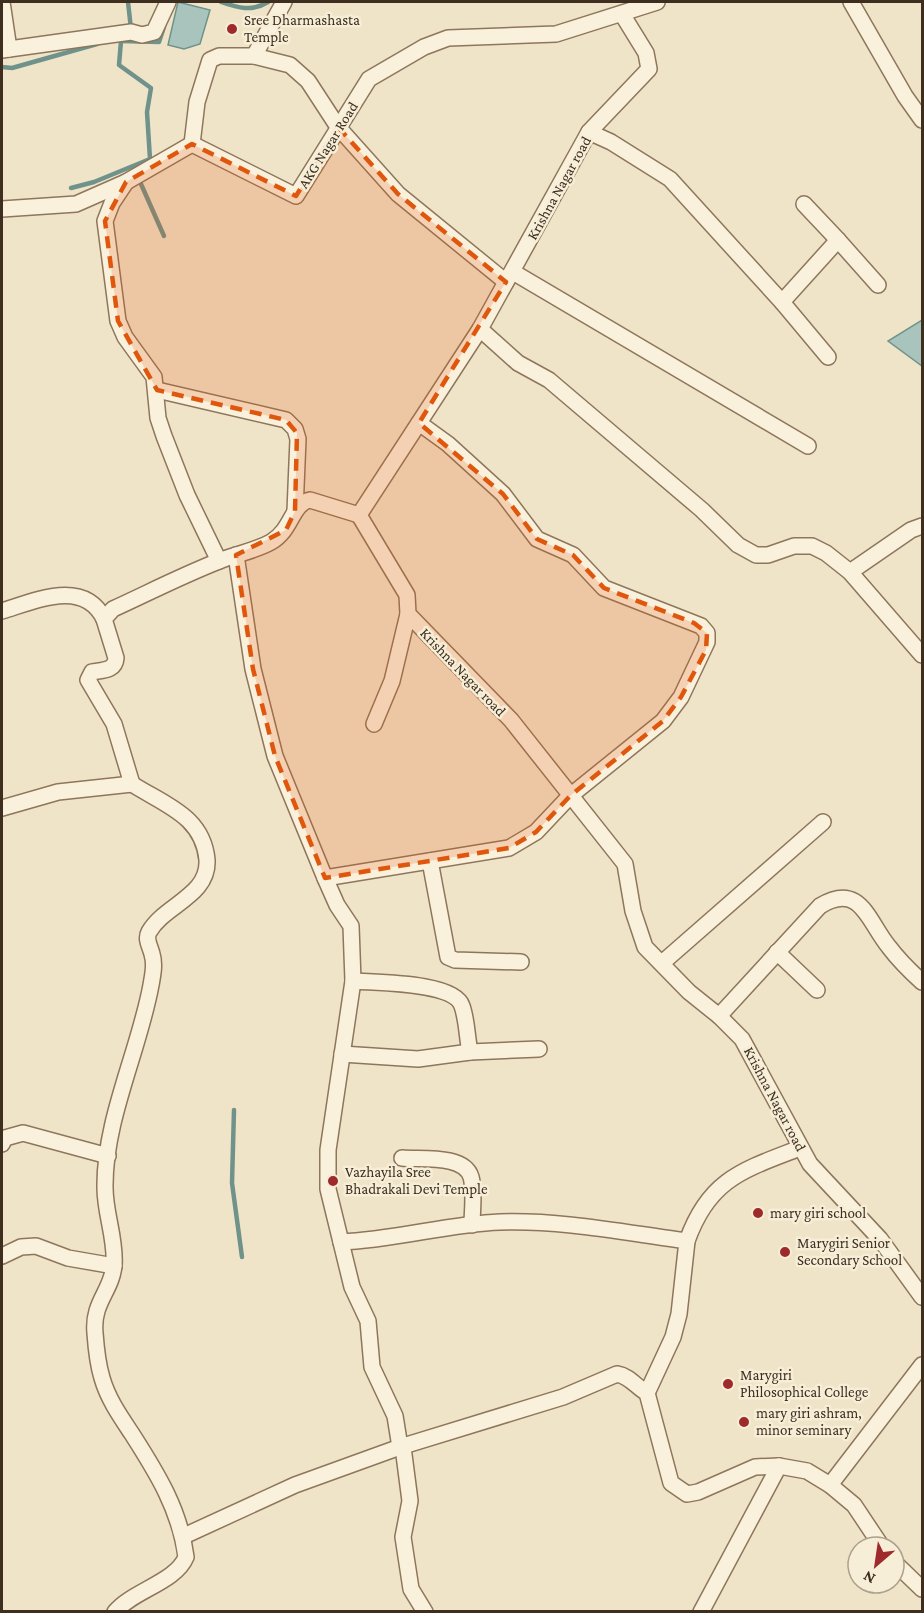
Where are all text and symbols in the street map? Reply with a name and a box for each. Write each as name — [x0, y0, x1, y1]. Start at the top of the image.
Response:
place label: Sree Dharmashasta Temple — [244, 12, 360, 46]
marker: Sree Dharmashasta Temple — [225, 22, 239, 36]
street label: AKG Nagar Road — [295, 99, 362, 192]
street label: Krishna Nagar road — [524, 133, 595, 243]
street label: Krishna Nagar road — [416, 625, 509, 720]
street label: Krishna Nagar road — [740, 1044, 809, 1154]
place label: Vazhayila Sree Bhadrakali Devi Temple — [345, 1164, 488, 1198]
marker: Vazhayila Sree Bhadrakali Devi Temple — [326, 1174, 340, 1188]
place label: mary giri school — [770, 1205, 866, 1222]
marker: mary giri school — [751, 1206, 765, 1220]
place label: Marygiri Senior Secondary School — [797, 1235, 902, 1269]
marker: Marygiri Senior Secondary School — [778, 1245, 792, 1259]
place label: Marygiri Philosophical College — [740, 1367, 869, 1401]
marker: Marygiri Philosophical College — [721, 1377, 735, 1391]
place label: mary giri ashram, minor seminary — [756, 1405, 862, 1439]
marker: mary giri ashram, minor seminary — [737, 1415, 751, 1429]
north arrow — [846, 1535, 906, 1595]
text: N — [860, 1568, 878, 1588]

